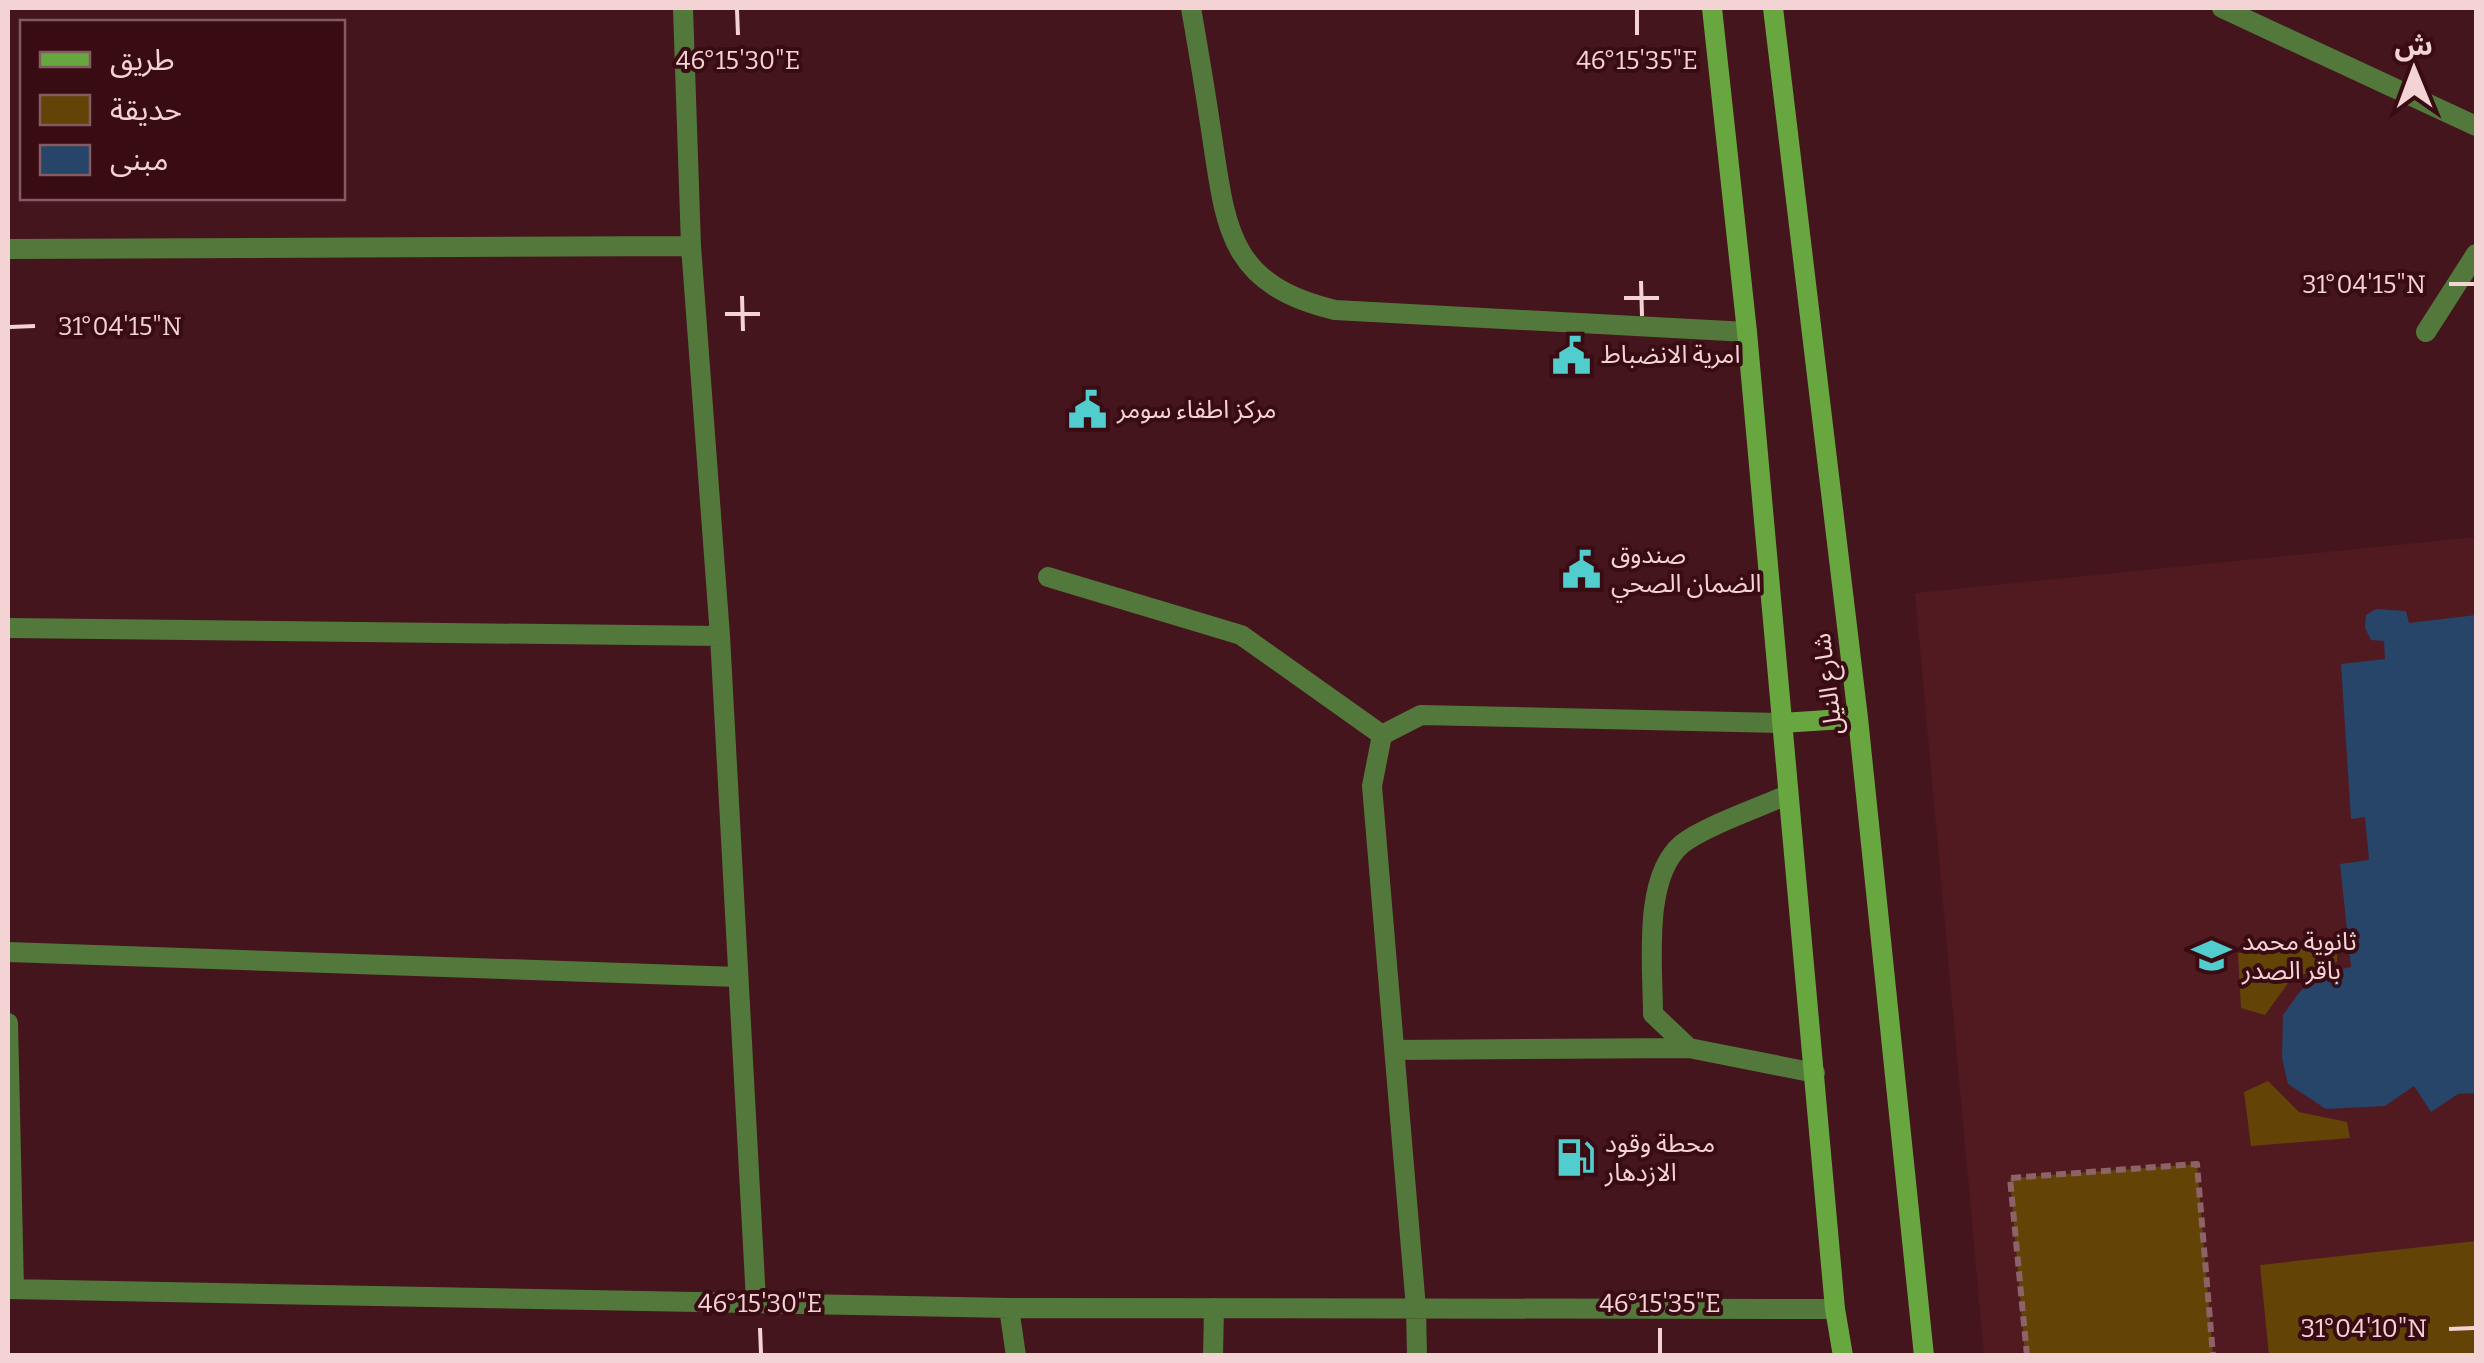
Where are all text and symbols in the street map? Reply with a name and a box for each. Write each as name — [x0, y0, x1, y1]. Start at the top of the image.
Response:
legend — [20, 20, 345, 200]
north arrow — [2364, 20, 2464, 120]
text: ش — [2394, 29, 2433, 62]
text: طريق — [110, 42, 175, 78]
text: 46°15'30"E — [676, 46, 800, 76]
text: 46°15'35"E — [1576, 46, 1698, 76]
text: حديقة — [110, 92, 182, 128]
text: مبنى — [110, 142, 168, 178]
text: 31°04'15"N — [2302, 270, 2426, 300]
text: 31°04'15"N — [58, 312, 182, 342]
public building icon: امرية الانضباط — [1550, 334, 1592, 376]
place label: امرية الانضباط — [1601, 340, 1740, 370]
public building icon: مركز اطفاء سومر — [1066, 389, 1108, 431]
place label: مركز اطفاء سومر — [1116, 395, 1276, 425]
place label: صندوق الضمان الصحي — [1611, 540, 1762, 603]
public building icon: صندوق الضمان الصحي — [1560, 548, 1602, 590]
street label: شارع النيل — [1807, 631, 1852, 737]
place label: ثانوية محمد باقر الصدر — [2241, 927, 2357, 986]
school or university icon: ثانوية محمد باقر الصدر — [2191, 935, 2233, 977]
place label: محطة وقود الازدهار — [1604, 1129, 1715, 1188]
fuel station icon: محطة وقود الازدهار — [1554, 1137, 1596, 1179]
text: 46°15'30"E — [698, 1289, 822, 1319]
text: 46°15'35"E — [1599, 1289, 1721, 1319]
text: 31°04'10"N — [2301, 1314, 2427, 1344]

